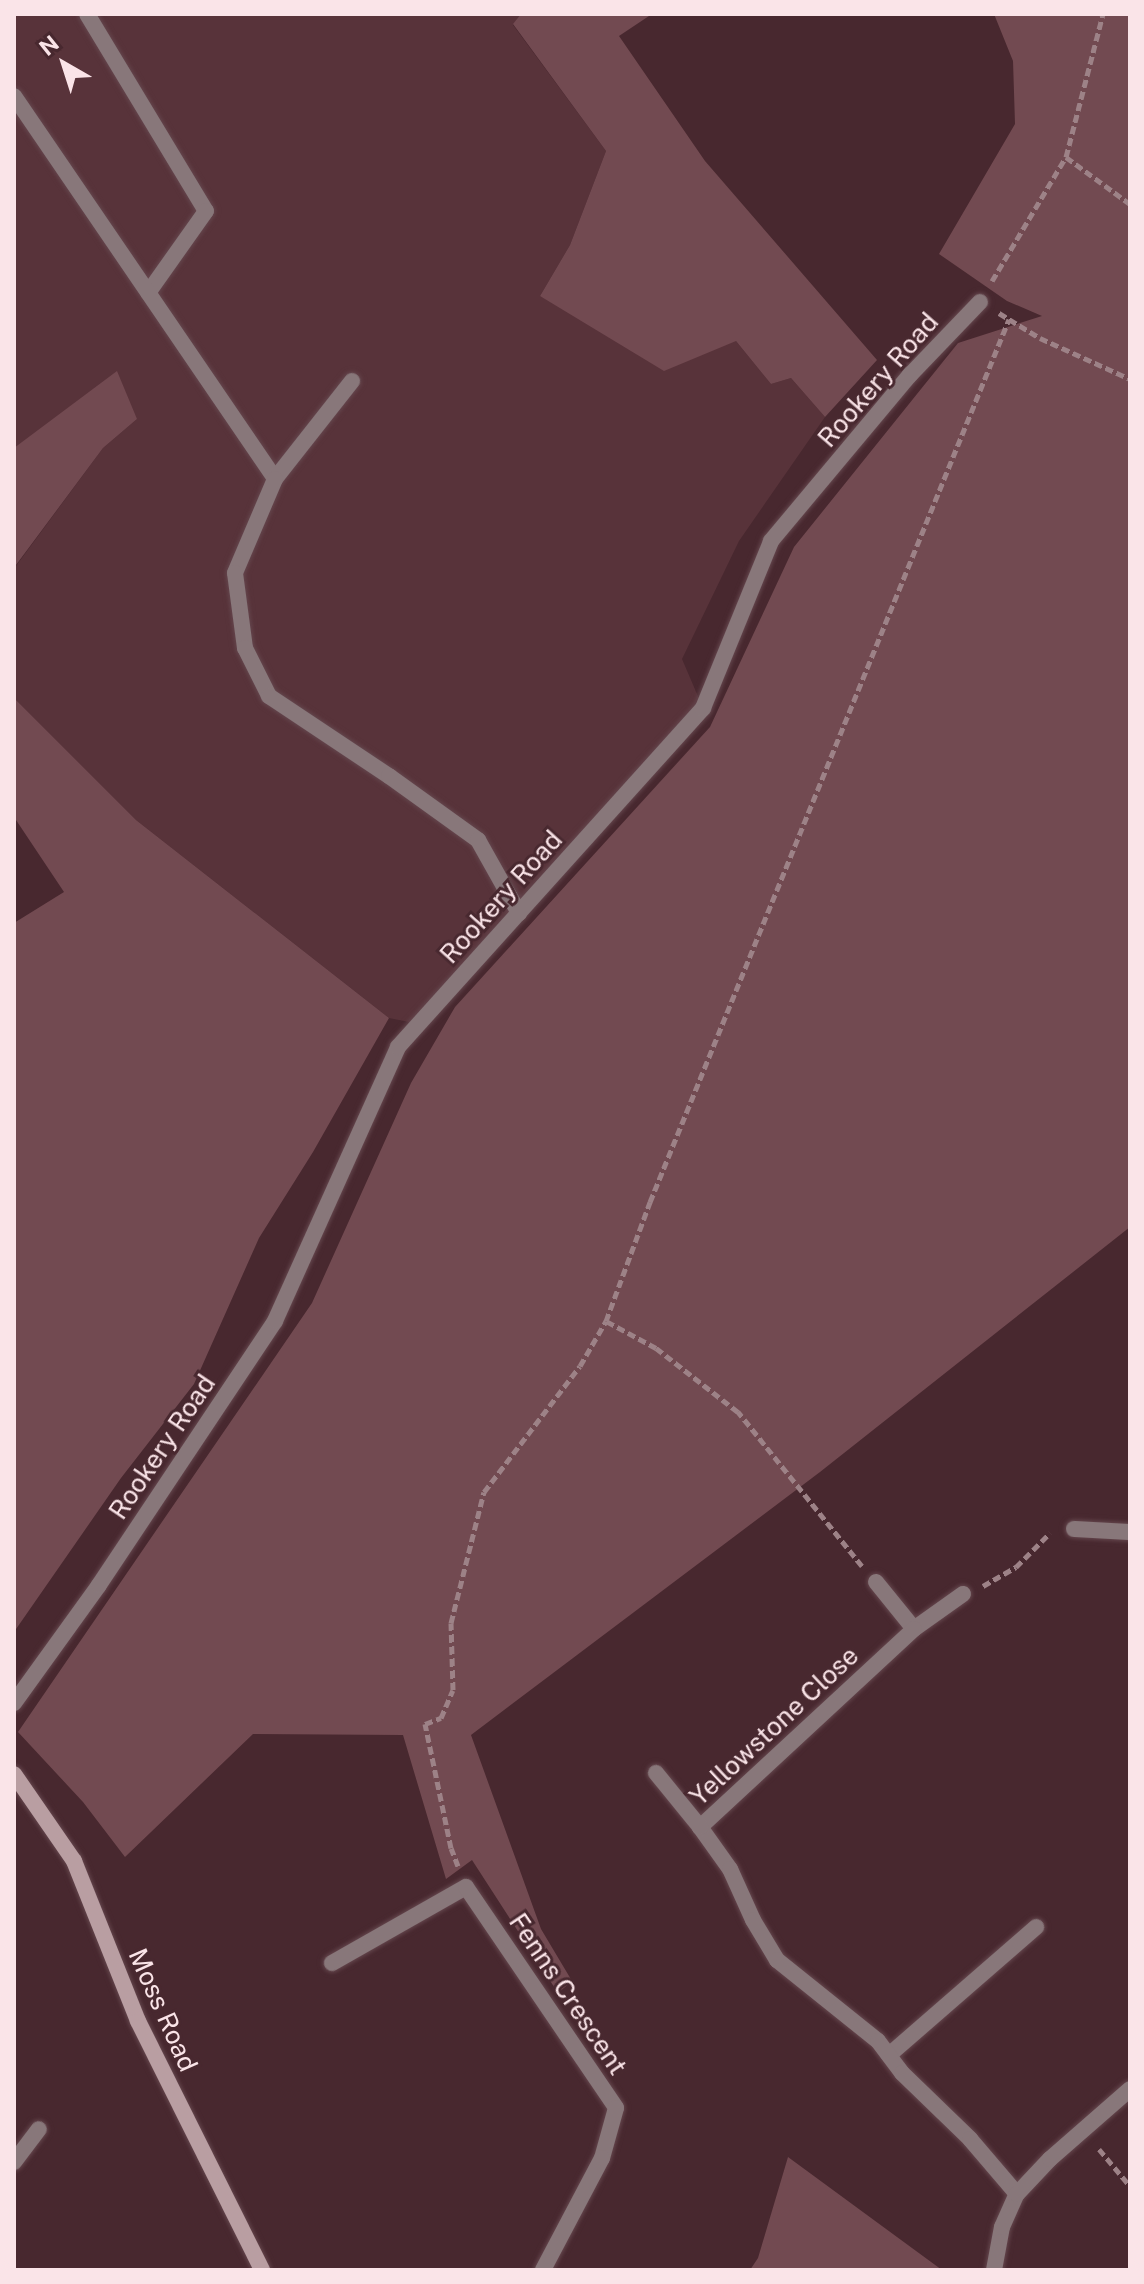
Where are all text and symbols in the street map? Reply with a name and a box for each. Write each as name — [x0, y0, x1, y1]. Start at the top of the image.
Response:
north arrow — [24, 24, 104, 104]
text: N — [34, 30, 64, 61]
street label: Rookery Road — [811, 307, 945, 453]
street label: Rookery Road — [433, 824, 569, 970]
street label: Rookery Road — [102, 1369, 222, 1525]
street label: Yellowstone Close — [683, 1640, 865, 1812]
street label: Fenns Crescent — [502, 1907, 634, 2081]
street label: Moss Road — [122, 1944, 204, 2076]

